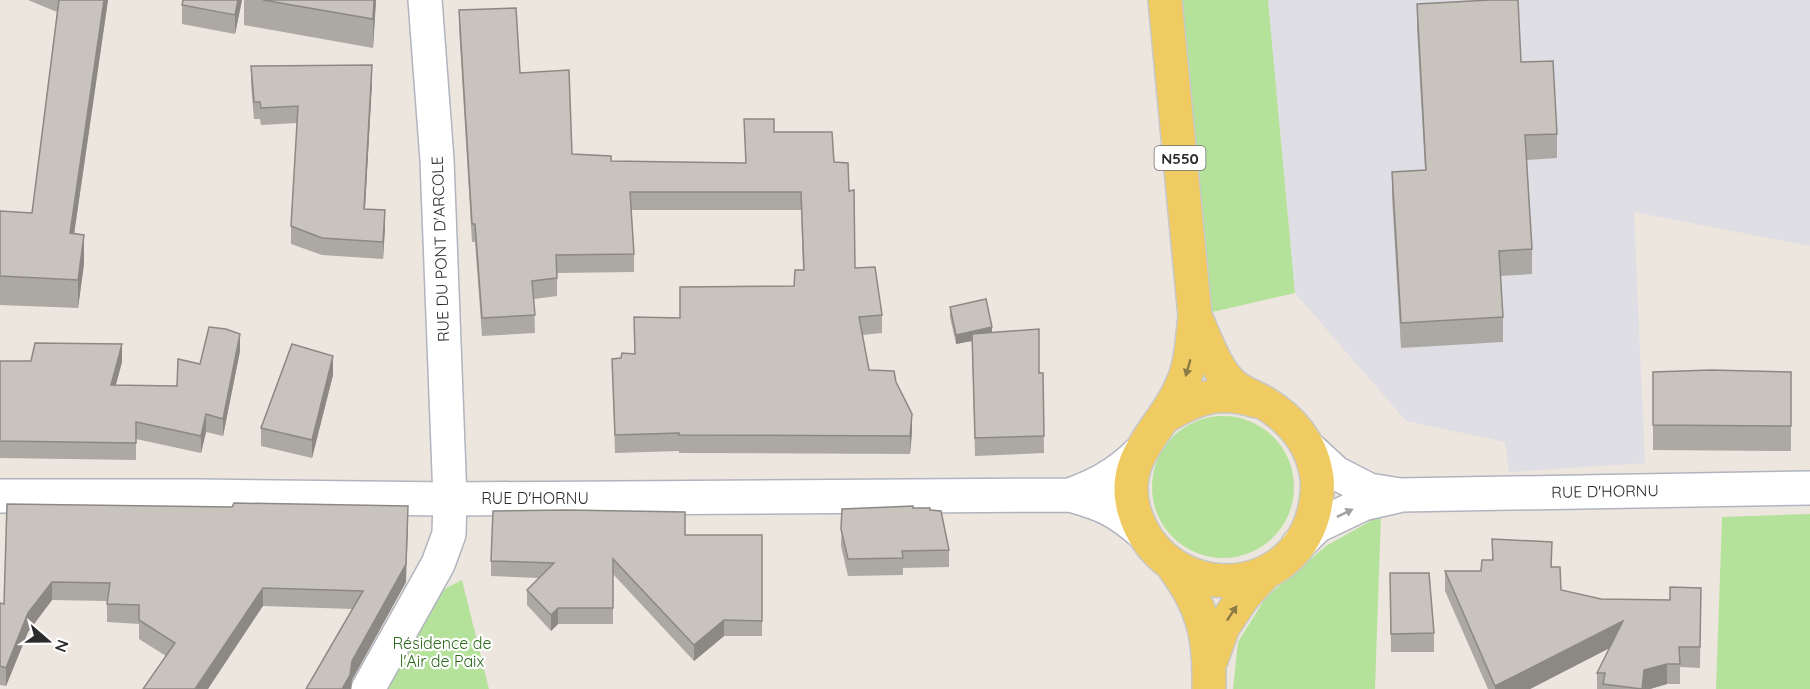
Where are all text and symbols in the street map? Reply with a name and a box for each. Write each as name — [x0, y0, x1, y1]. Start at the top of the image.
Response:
road number: N550 — [1154, 146, 1206, 170]
street label: RUE DU PONT D'ARCOLE — [427, 156, 453, 342]
one-way arrow — [1182, 359, 1192, 377]
street label: RUE D'HORNU — [1551, 480, 1659, 502]
street label: RUE D'HORNU — [481, 488, 589, 508]
one-way arrow — [1337, 508, 1354, 518]
one-way arrow — [1226, 606, 1238, 622]
north arrow — [18, 611, 78, 671]
park label: Résidence de l'Air de Paix — [392, 633, 492, 671]
text: N — [51, 637, 74, 655]

